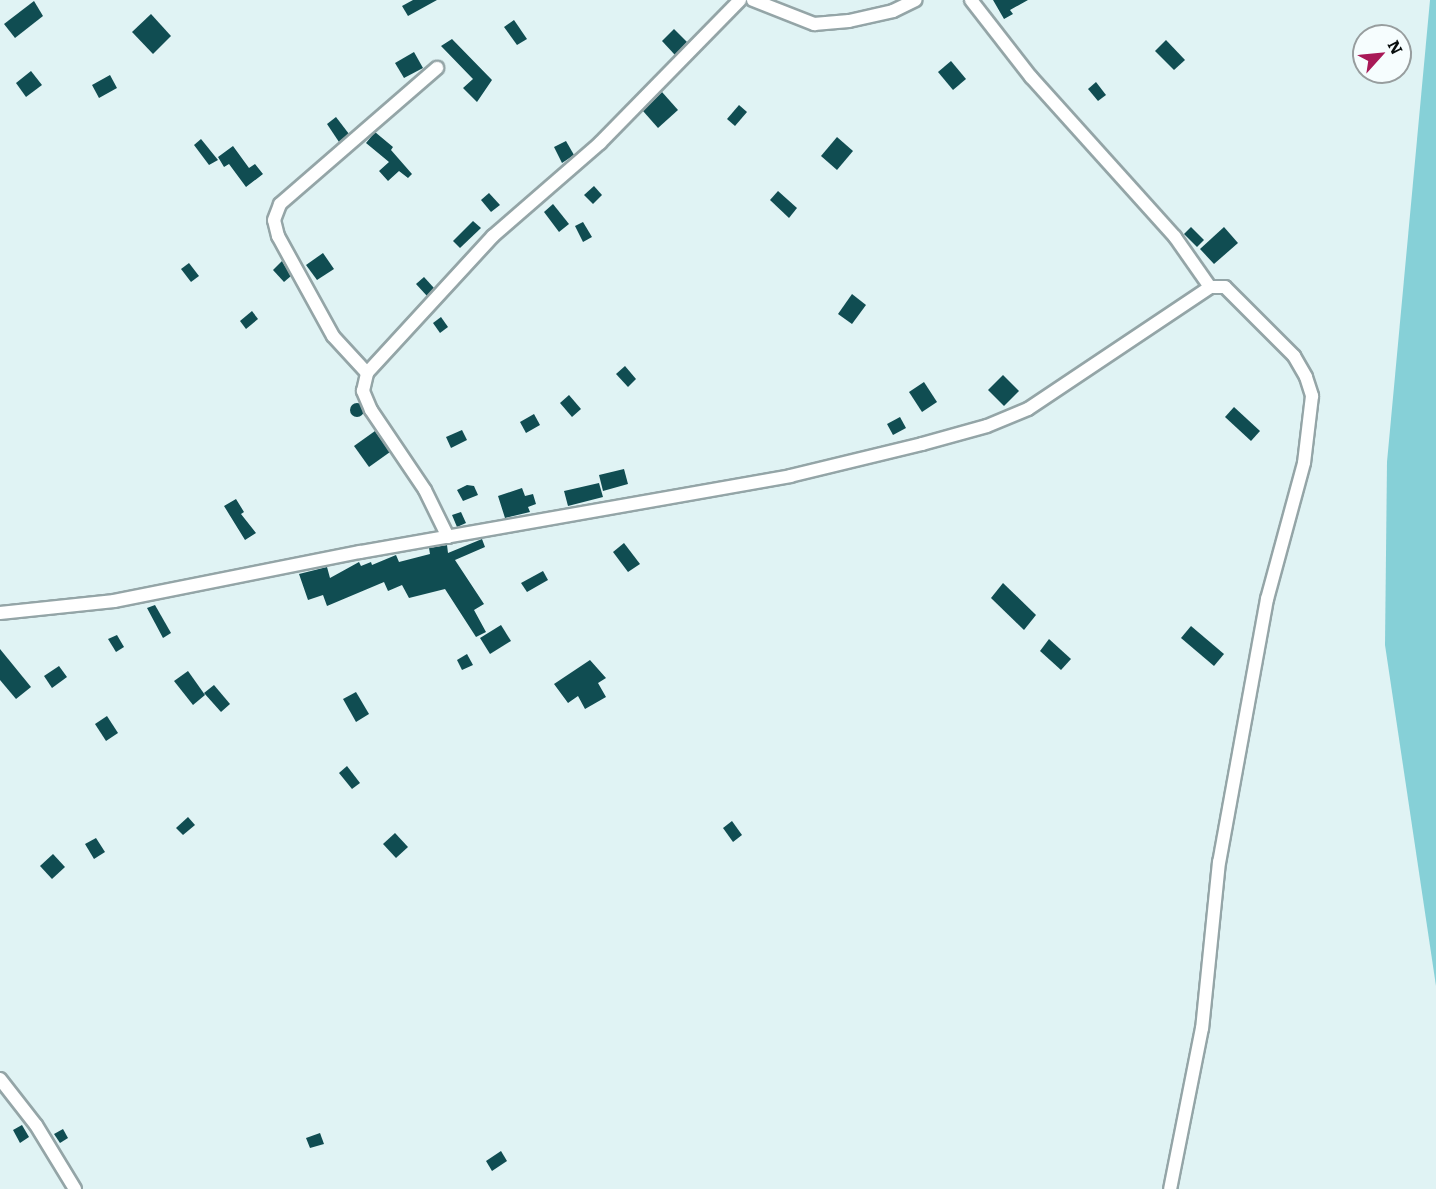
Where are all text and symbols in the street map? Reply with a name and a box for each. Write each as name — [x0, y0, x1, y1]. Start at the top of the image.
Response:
north arrow — [1352, 24, 1412, 84]
text: N — [1383, 35, 1410, 58]

